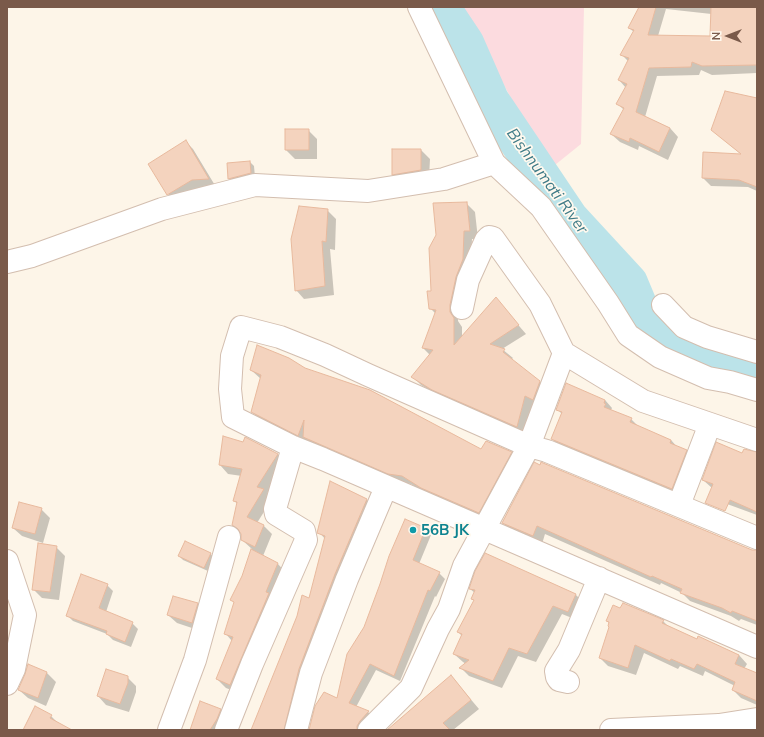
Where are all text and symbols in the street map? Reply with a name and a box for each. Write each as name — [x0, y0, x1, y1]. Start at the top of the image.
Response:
north arrow — [708, 16, 748, 56]
text: N — [709, 32, 723, 40]
water label: Bishnumati River — [502, 125, 592, 237]
place label: 56B JK — [421, 521, 469, 539]
marker: 56B JK — [408, 525, 418, 535]

